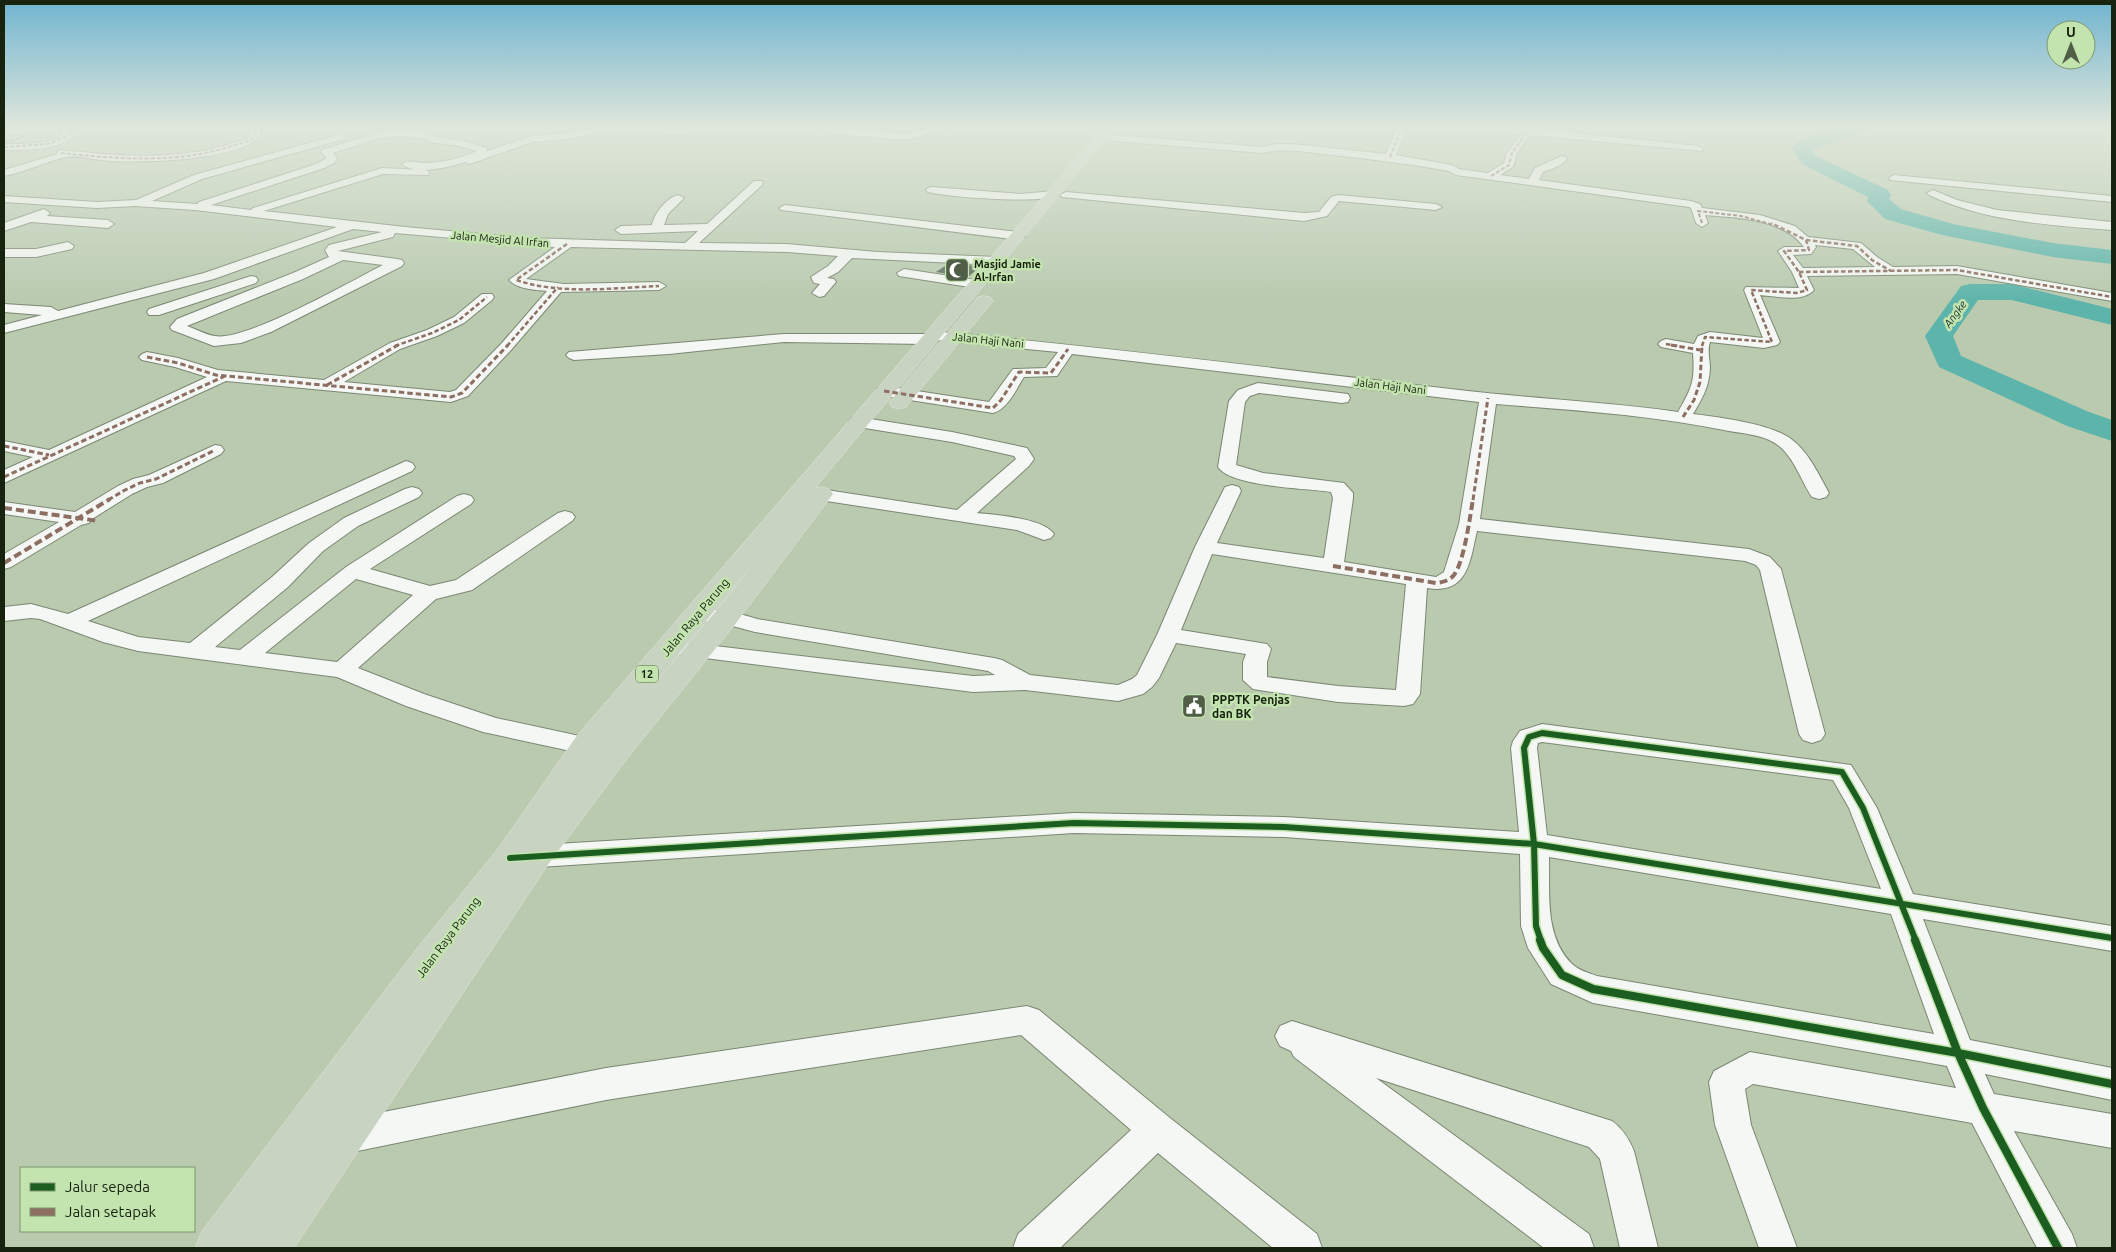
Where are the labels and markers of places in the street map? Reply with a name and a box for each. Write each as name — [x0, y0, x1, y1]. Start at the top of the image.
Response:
mosque icon: Masjid Jamie Al-Irfan — [944, 257, 970, 283]
place label: Masjid Jamie Al-Irfan — [974, 258, 1041, 283]
public building icon: PPPTK Penjas dan BK — [1181, 693, 1207, 719]
place label: PPPTK Penjas dan BK — [1212, 693, 1290, 720]

